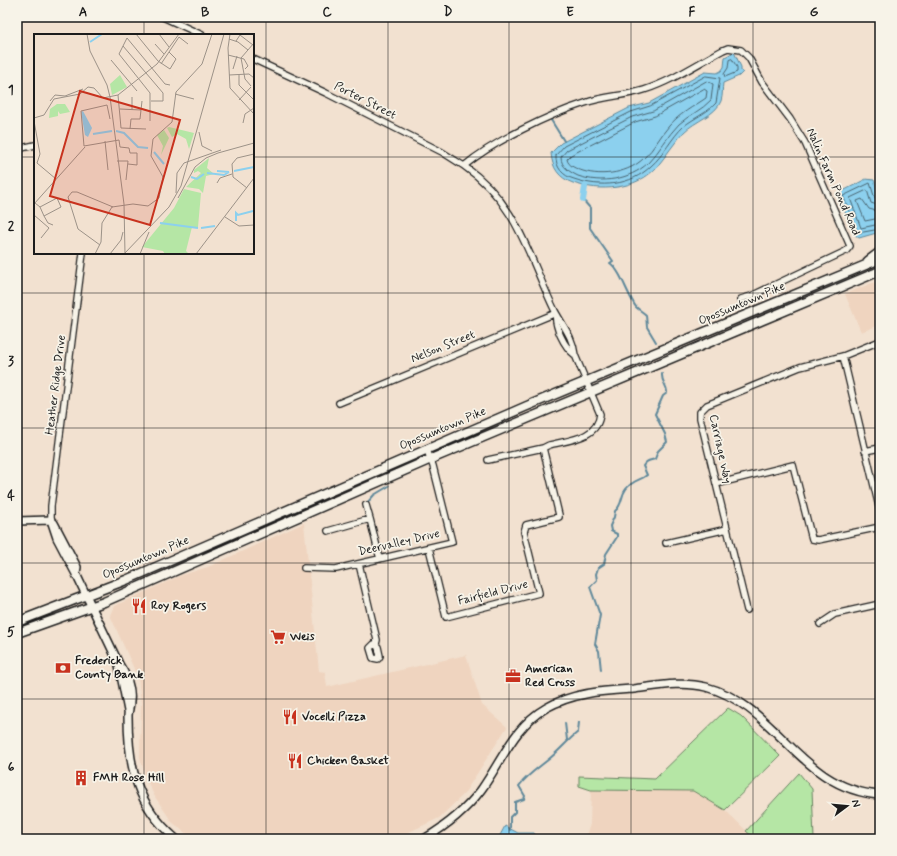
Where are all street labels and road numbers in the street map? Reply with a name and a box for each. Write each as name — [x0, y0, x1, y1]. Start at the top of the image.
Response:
street label: Porter Street — [331, 79, 399, 124]
street label: Nalin Farm Pond Road — [802, 126, 864, 238]
street label: Opossumtown Pike — [696, 279, 788, 329]
street label: Nelson Street — [409, 327, 478, 367]
street label: Heather Ridge Drive — [42, 334, 70, 436]
street label: Opossumtown Pike — [397, 404, 489, 454]
street label: Carriage Way — [705, 413, 735, 485]
street label: Deervalley Drive — [357, 526, 441, 560]
street label: Opossumtown Pike — [100, 533, 192, 583]
street label: Fairfield Drive — [456, 577, 530, 609]

